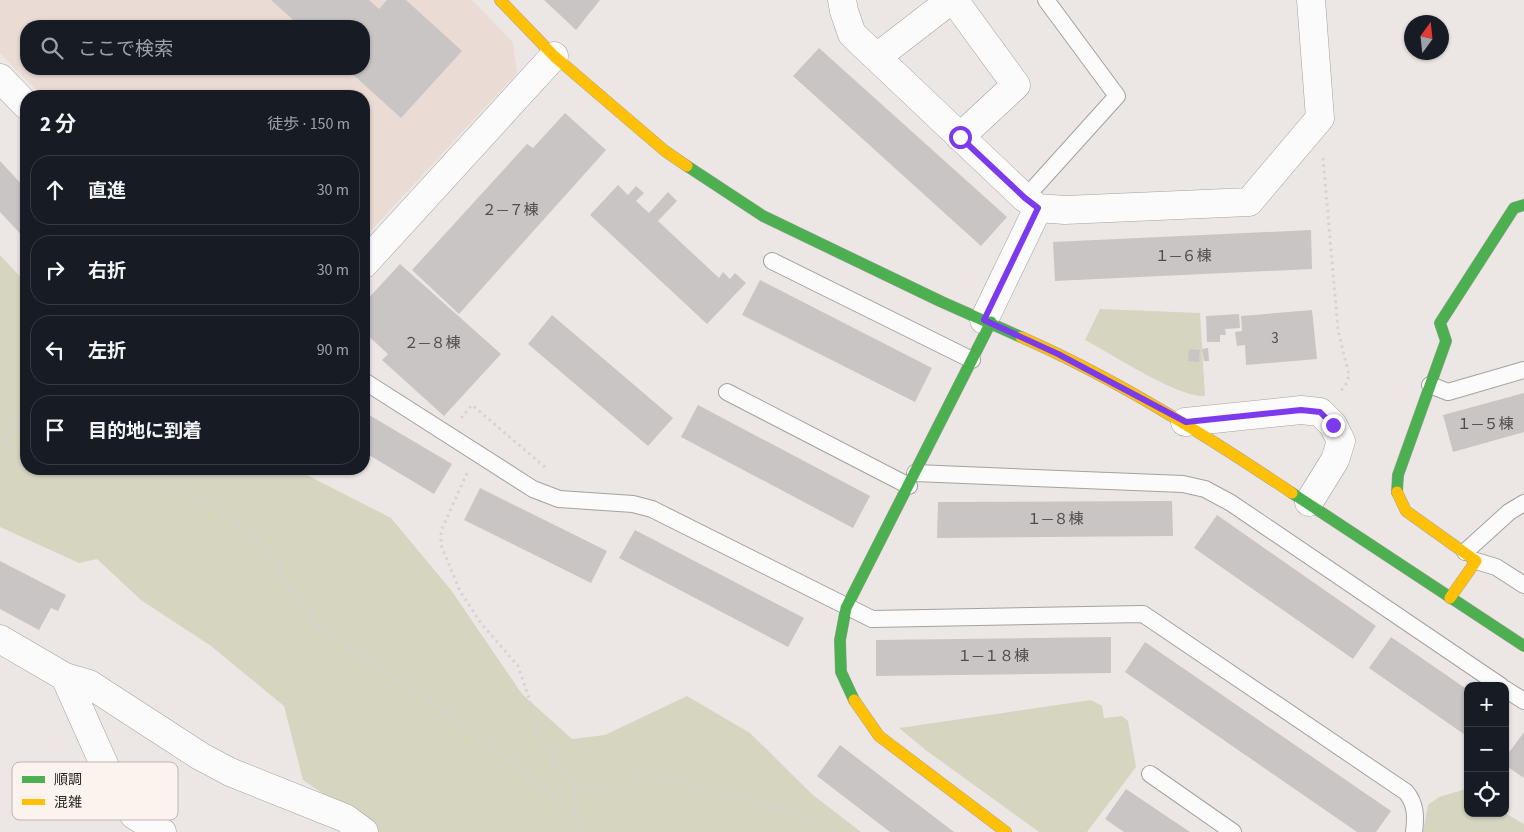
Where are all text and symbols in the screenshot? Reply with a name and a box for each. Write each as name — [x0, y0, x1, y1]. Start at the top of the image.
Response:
north arrow — [1404, 15, 1449, 60]
search box — [20, 20, 370, 75]
icon: search — [38, 34, 66, 62]
text: ここで検索 — [78, 36, 173, 63]
text: 2 分 — [40, 109, 76, 139]
text: 徒歩 · 150 m — [267, 113, 350, 135]
route start — [949, 126, 972, 149]
icon: ahead — [41, 176, 69, 204]
text: 直進 — [88, 178, 126, 205]
text: 30 m — [317, 179, 349, 201]
house number: ２―７棟 — [481, 200, 539, 221]
house number: １―６棟 — [1154, 246, 1212, 267]
icon: right — [41, 256, 69, 284]
text: 右折 — [88, 258, 126, 285]
text: 30 m — [317, 259, 349, 281]
house number: 3 — [1271, 328, 1279, 349]
house number: ２―８棟 — [403, 333, 461, 354]
icon: left — [41, 336, 69, 364]
text: 左折 — [88, 338, 126, 365]
text: 90 m — [317, 339, 349, 361]
route end — [1322, 414, 1345, 437]
house number: １―５棟 — [1456, 414, 1514, 435]
icon: arrive — [41, 416, 69, 444]
text: 目的地に到着 — [88, 418, 202, 445]
house number: １―８棟 — [1026, 509, 1084, 530]
house number: １―１８棟 — [957, 646, 1029, 667]
map controls — [1464, 682, 1509, 817]
button: + — [1464, 682, 1509, 727]
button: − — [1464, 727, 1509, 772]
legend — [12, 762, 178, 820]
text: 順調 — [54, 770, 82, 790]
button: locate — [1464, 772, 1509, 817]
text: 混雑 — [54, 793, 82, 813]

